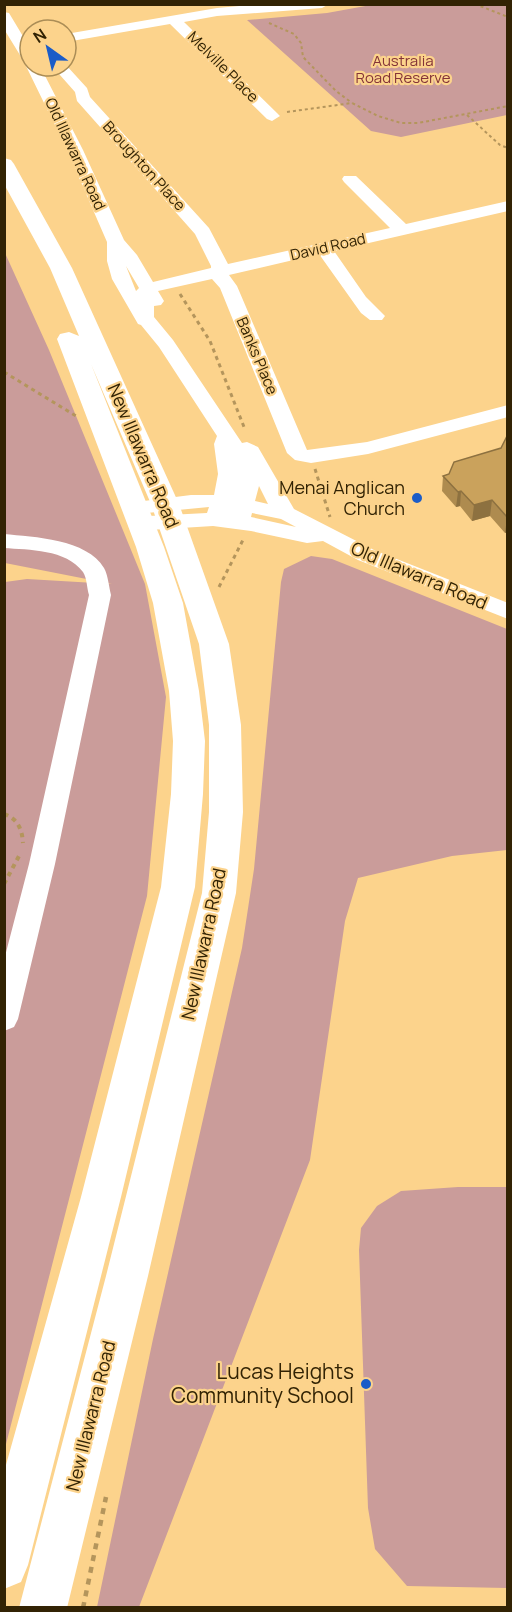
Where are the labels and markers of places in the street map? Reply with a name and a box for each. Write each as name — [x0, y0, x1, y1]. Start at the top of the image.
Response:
place label: Menai Anglican Church — [279, 475, 405, 520]
marker: Menai Anglican Church — [410, 491, 424, 505]
place label: Lucas Heights Community School — [171, 1357, 354, 1409]
marker: Lucas Heights Community School — [359, 1377, 373, 1391]

